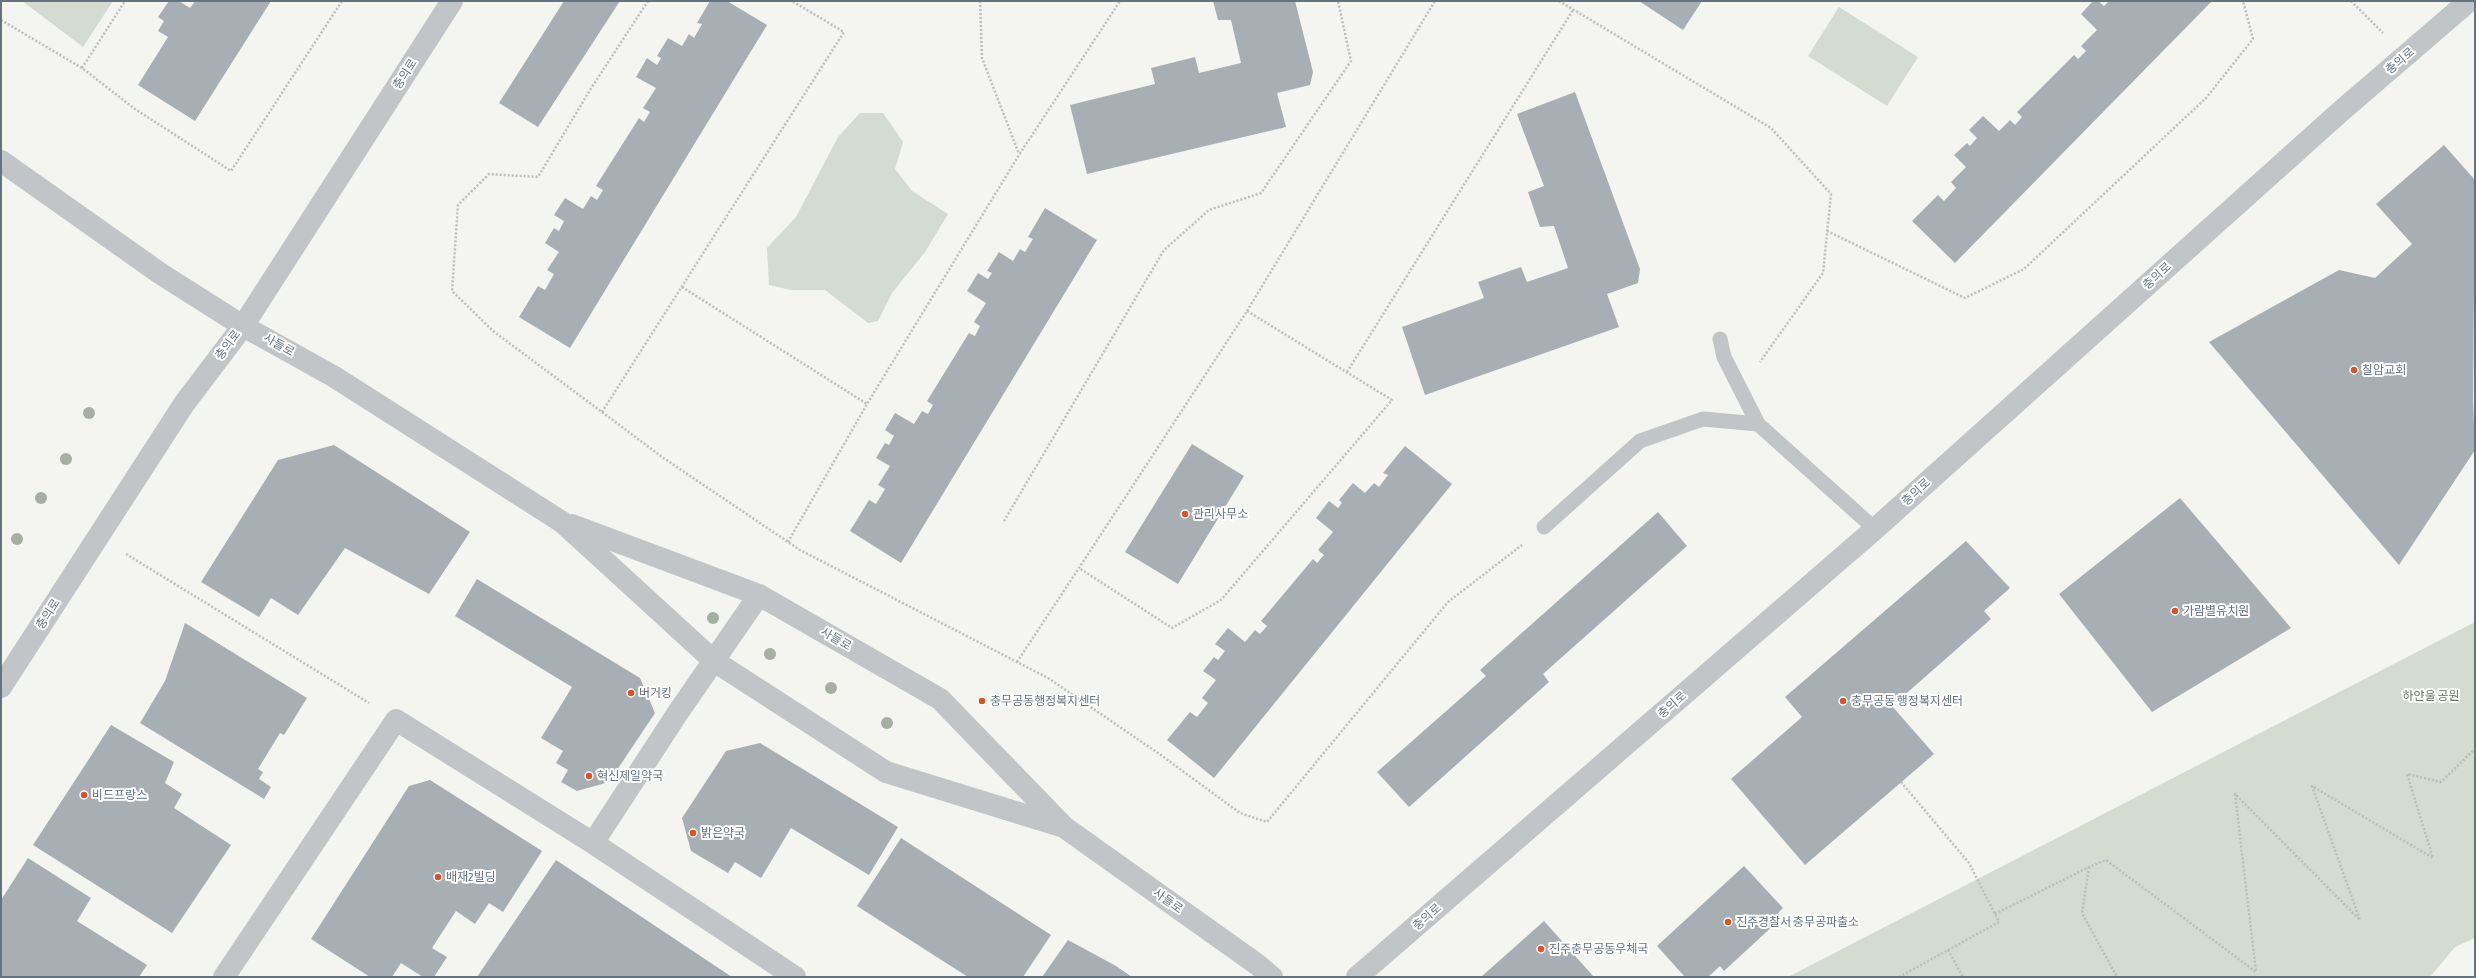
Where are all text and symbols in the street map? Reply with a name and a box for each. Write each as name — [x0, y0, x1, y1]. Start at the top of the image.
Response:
street label: 충의로 — [2383, 45, 2417, 77]
street label: 충의로 — [390, 56, 420, 92]
street label: 충의로 — [2140, 260, 2174, 292]
street label: 충의로 — [212, 327, 244, 363]
street label: 사들로 — [261, 331, 297, 359]
place label: 칠암교회 — [2362, 363, 2406, 377]
marker: 칠암교회 — [2349, 365, 2359, 375]
street label: 충의로 — [1899, 476, 1933, 508]
place label: 관리사무소 — [1193, 507, 1248, 521]
marker: 관리사무소 — [1180, 509, 1190, 519]
street label: 충의로 — [33, 596, 63, 632]
place label: 가람별유치원 — [2183, 604, 2249, 618]
marker: 가람별유치원 — [2170, 606, 2180, 616]
street label: 사들로 — [818, 624, 854, 654]
place label: 버거킹 — [639, 686, 672, 700]
marker: 버거킹 — [626, 688, 636, 698]
street label: 충의로 — [1655, 689, 1689, 721]
park label: 하얀울 공원 — [2403, 689, 2459, 703]
place label: 충무공동행정복지센터 — [990, 694, 1100, 708]
place label: 충무공동 행정복지센터 — [1851, 694, 1963, 708]
marker: 충무공동행정복지센터 — [977, 696, 987, 706]
marker: 충무공동 행정복지센터 — [1838, 696, 1848, 706]
place label: 혁신제일약국 — [597, 769, 663, 783]
marker: 혁신제일약국 — [584, 771, 594, 781]
place label: 비드프랑스 — [92, 788, 147, 802]
marker: 비드프랑스 — [79, 790, 89, 800]
place label: 밝은약국 — [701, 826, 745, 840]
marker: 밝은약국 — [688, 828, 698, 838]
place label: 배재2빌딩 — [446, 870, 496, 884]
marker: 배재2빌딩 — [433, 872, 443, 882]
street label: 사들로 — [1150, 886, 1186, 916]
street label: 충의로 — [1410, 901, 1444, 933]
place label: 진주경찰서 충무공파출소 — [1736, 915, 1859, 929]
marker: 진주경찰서 충무공파출소 — [1723, 917, 1733, 927]
place label: 진주충무공동우체국 — [1549, 942, 1648, 956]
marker: 진주충무공동우체국 — [1536, 944, 1546, 954]

